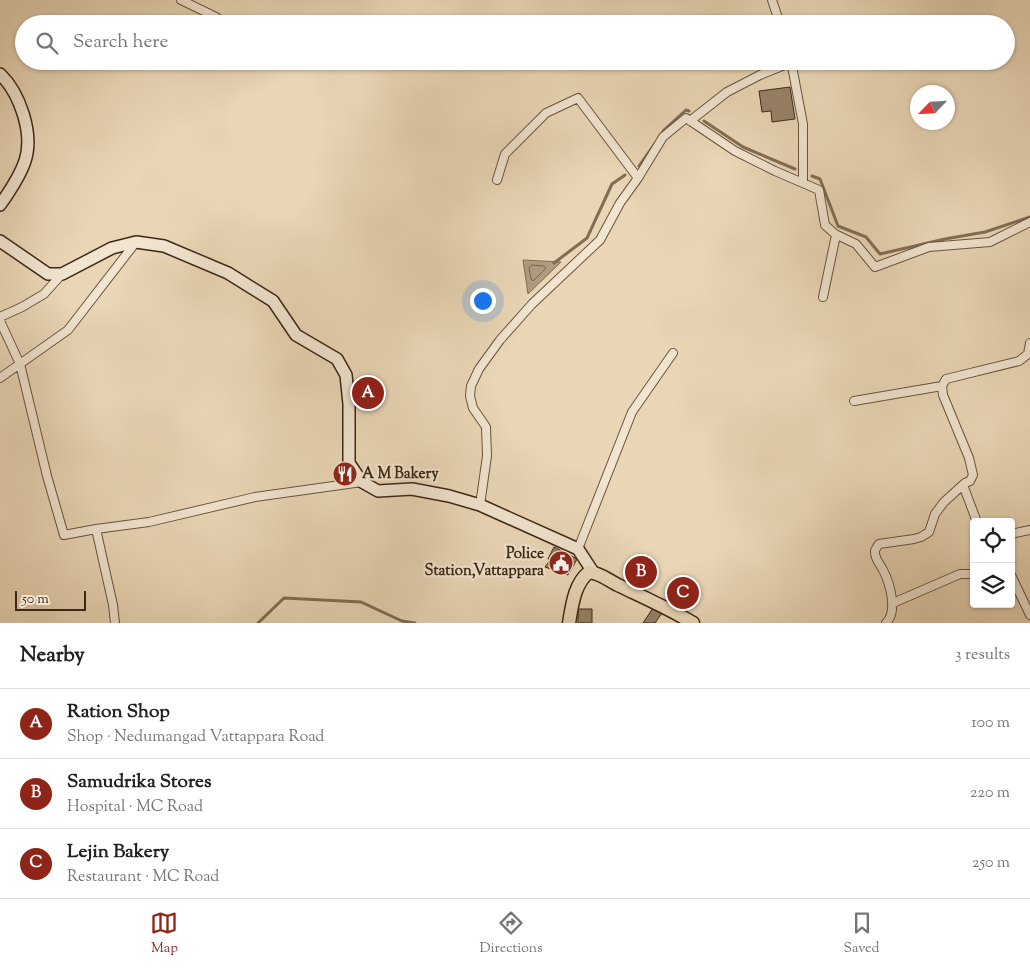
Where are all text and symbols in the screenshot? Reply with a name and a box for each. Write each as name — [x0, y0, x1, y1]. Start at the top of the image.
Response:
search box — [15, 15, 1015, 70]
icon: search — [33, 29, 61, 57]
text: Search here — [73, 29, 168, 56]
north arrow — [910, 85, 955, 130]
your location — [470, 288, 496, 314]
pin: A — [352, 374, 384, 412]
restaurant icon: A M Bakery — [332, 461, 358, 487]
place label: A M Bakery — [362, 464, 439, 485]
map controls — [970, 518, 1015, 608]
button: locate — [970, 518, 1015, 563]
place label: Police Station,Vattappara — [425, 544, 544, 582]
public building icon: Police Station,Vattappara — [548, 550, 574, 576]
pin: B — [625, 553, 657, 591]
button: layers — [970, 563, 1015, 608]
pin: C — [667, 574, 699, 612]
scale bar — [15, 588, 86, 611]
text: 50 m — [22, 590, 49, 610]
text: Nearby — [20, 641, 85, 671]
text: 3 results — [955, 644, 1010, 667]
text: Ration Shop — [67, 699, 170, 726]
text: A — [30, 712, 43, 735]
text: 100 m — [971, 712, 1010, 735]
text: Shop · Nedumangad Vattappara Road — [67, 726, 324, 749]
text: Samudrika Stores — [67, 769, 211, 796]
text: B — [31, 782, 41, 805]
text: 220 m — [970, 782, 1010, 805]
text: Hospital · MC Road — [67, 796, 203, 819]
text: Lejin Bakery — [67, 839, 169, 866]
text: C — [30, 852, 42, 875]
text: 250 m — [972, 852, 1010, 875]
text: Restaurant · MC Road — [67, 866, 219, 889]
tab: Map — [150, 909, 178, 959]
tab: Directions — [479, 909, 543, 959]
tab: Saved — [844, 909, 879, 959]

